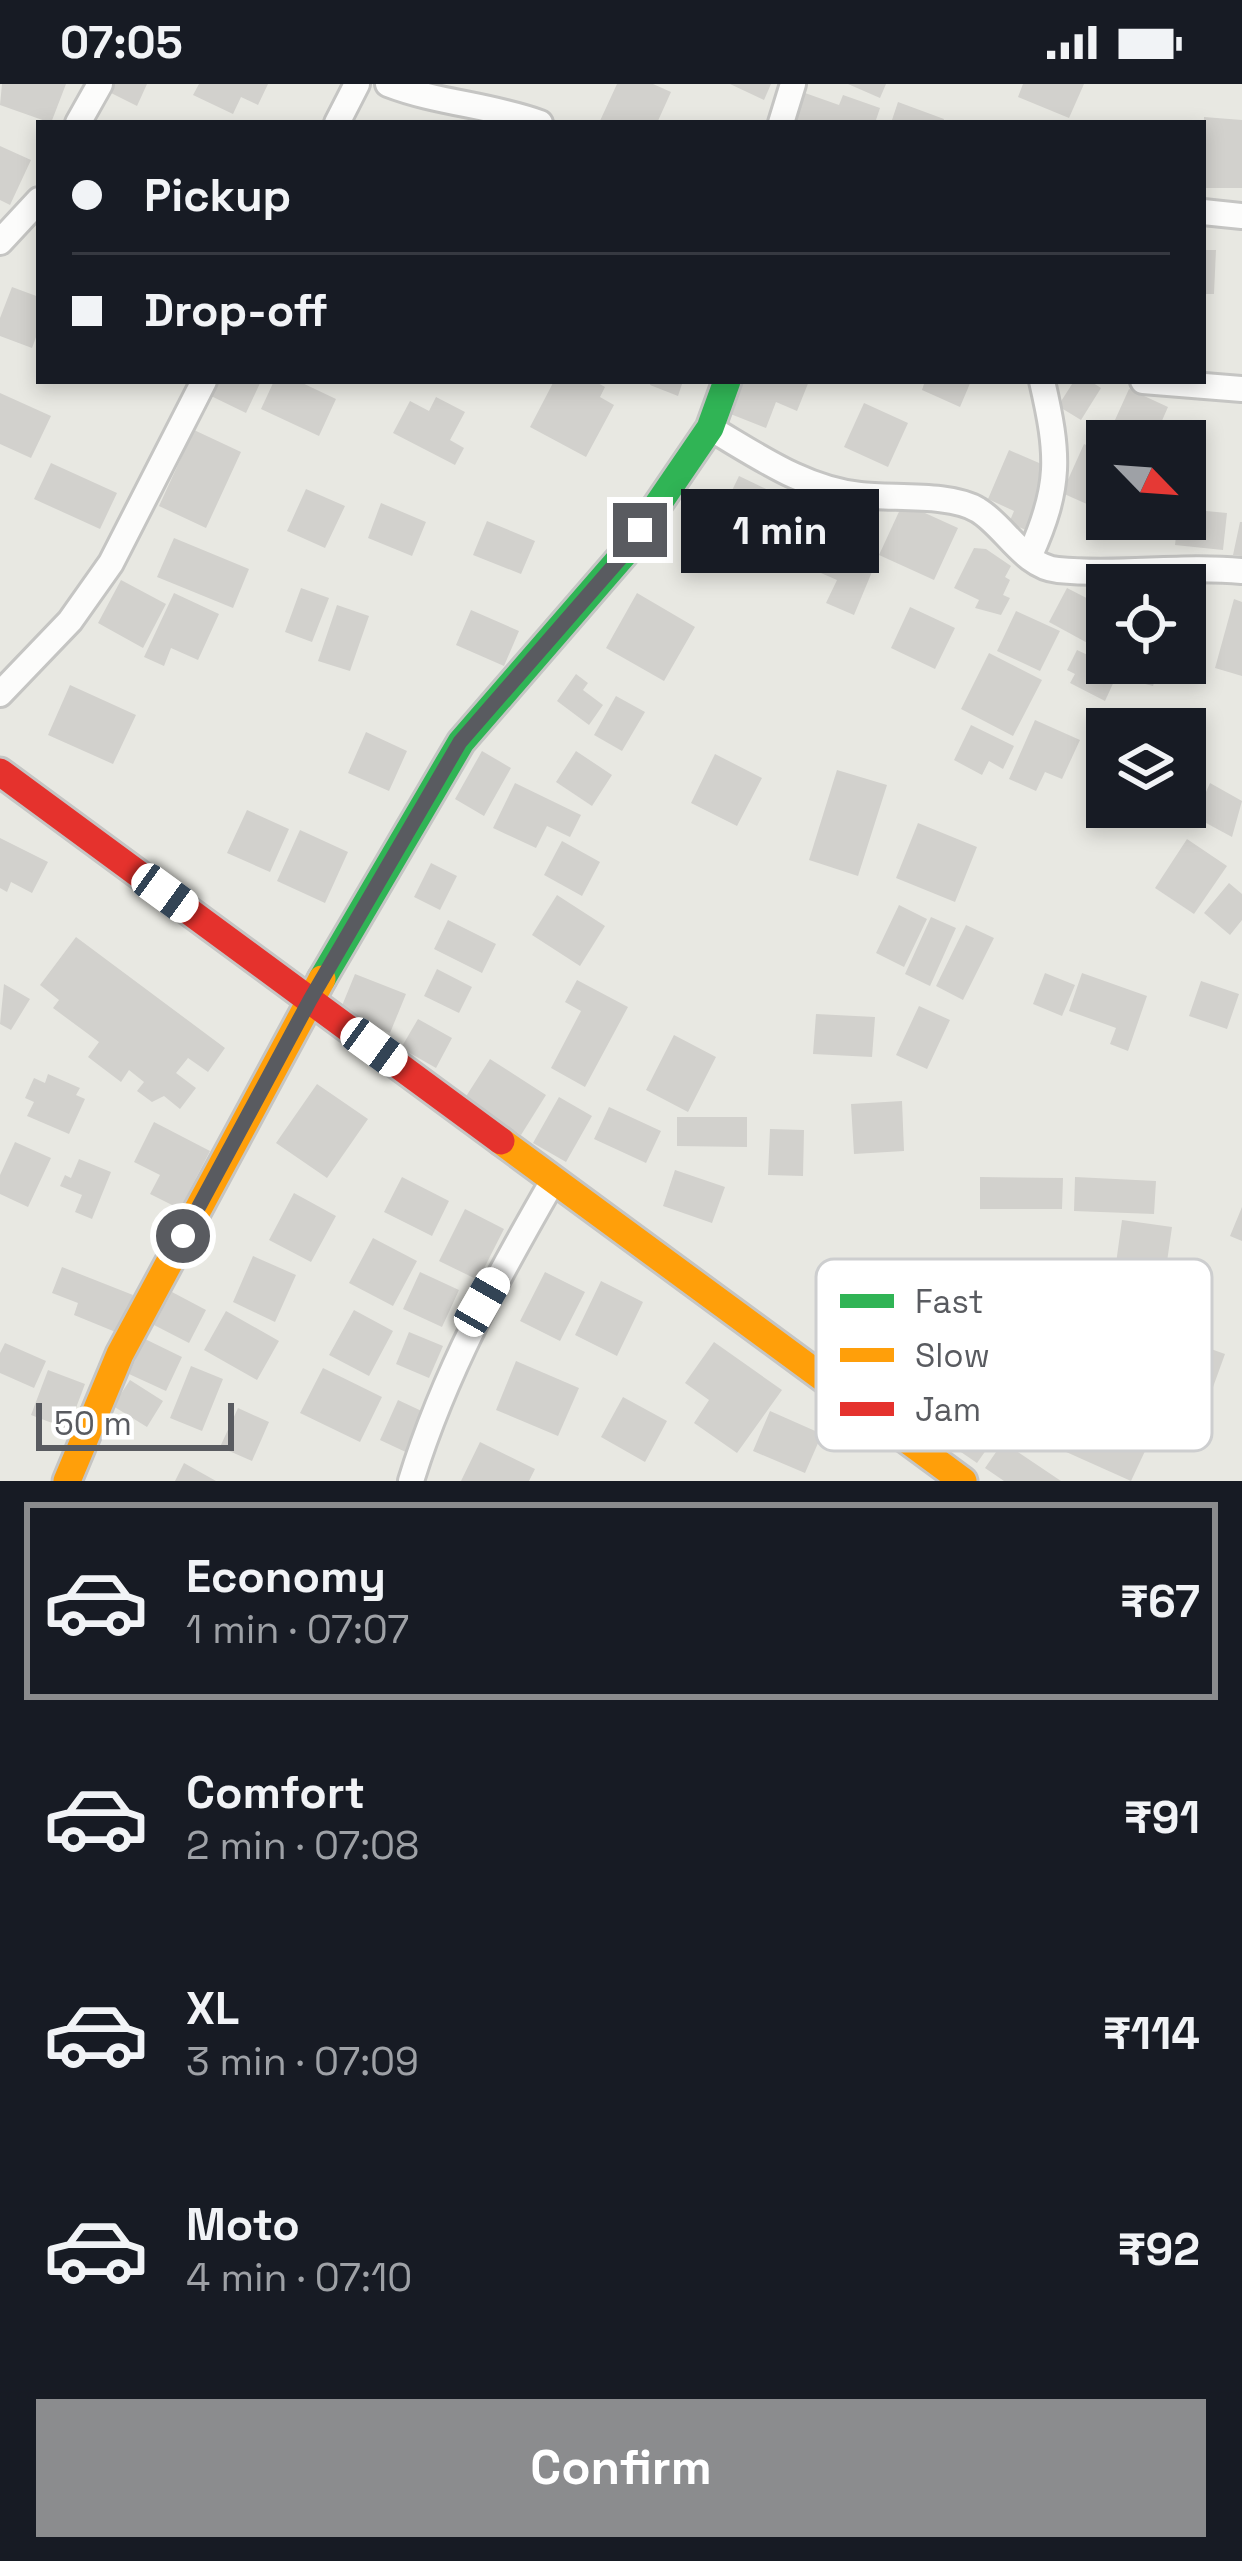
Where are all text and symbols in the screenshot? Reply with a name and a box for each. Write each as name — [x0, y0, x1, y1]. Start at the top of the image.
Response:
text: 07:05 — [60, 14, 183, 71]
text: Pickup — [144, 167, 291, 224]
text: Drop-off — [144, 282, 328, 339]
north arrow — [1086, 420, 1206, 540]
map controls — [1086, 420, 1206, 828]
callout: 1 min — [682, 488, 880, 572]
route end — [613, 503, 667, 557]
text: 1 min — [732, 506, 828, 555]
button: locate — [1086, 564, 1206, 684]
button: layers — [1086, 708, 1206, 828]
car — [125, 857, 205, 929]
car — [334, 1011, 414, 1083]
route start — [156, 1209, 210, 1263]
legend — [816, 1259, 1212, 1451]
car — [448, 1262, 516, 1342]
text: Fast — [915, 1281, 984, 1323]
text: Slow — [915, 1335, 990, 1377]
text: Jam — [915, 1389, 981, 1431]
scale bar — [36, 1397, 234, 1450]
text: 50 m — [54, 1403, 132, 1445]
icon: car — [42, 1547, 150, 1655]
text: Economy — [186, 1548, 386, 1605]
text: ₹67 — [1120, 1573, 1200, 1630]
text: 1 min · 07:07 — [186, 1605, 409, 1654]
icon: car — [42, 1763, 150, 1871]
text: Comfort — [186, 1764, 365, 1821]
text: ₹91 — [1124, 1789, 1200, 1846]
text: 2 min · 07:08 — [186, 1821, 419, 1870]
icon: car — [42, 1979, 150, 2087]
text: XL — [186, 1980, 239, 2037]
text: ₹114 — [1103, 2005, 1200, 2062]
text: 3 min · 07:09 — [186, 2037, 419, 2086]
icon: car — [42, 2195, 150, 2303]
text: Moto — [186, 2196, 300, 2253]
text: ₹92 — [1117, 2221, 1200, 2278]
text: 4 min · 07:10 — [186, 2253, 412, 2302]
button: Confirm — [36, 2399, 1206, 2537]

